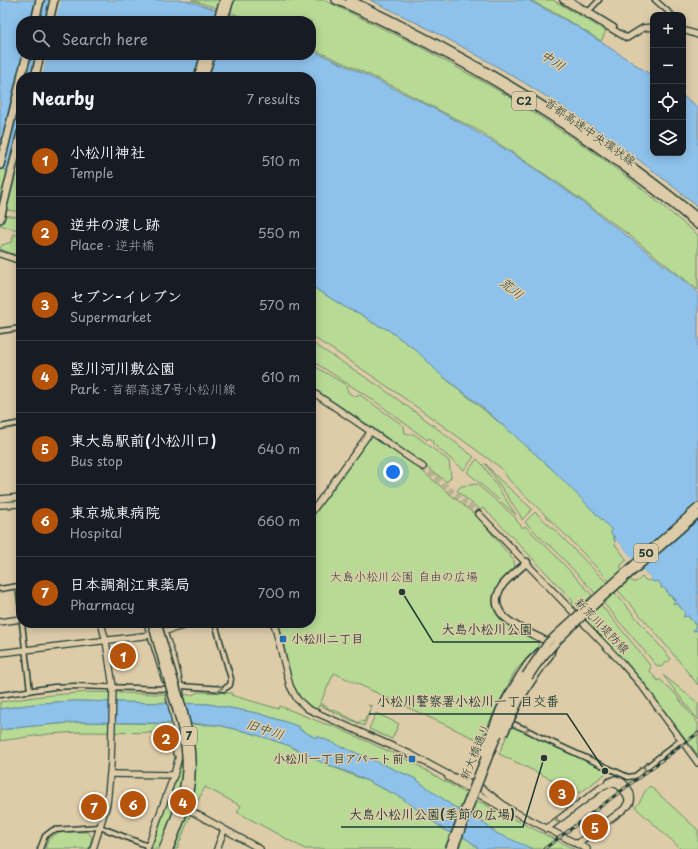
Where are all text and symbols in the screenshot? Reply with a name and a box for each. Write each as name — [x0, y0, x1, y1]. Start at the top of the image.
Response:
map controls — [650, 12, 686, 156]
button: + — [650, 12, 686, 48]
search box — [16, 16, 316, 60]
icon: search — [30, 27, 52, 49]
text: Search here — [62, 27, 148, 50]
water label: 中川 — [537, 44, 569, 75]
button: − — [650, 48, 686, 84]
button: locate — [650, 84, 686, 120]
text: Nearby — [32, 85, 94, 111]
text: 7 results — [247, 89, 300, 108]
road number: C2 — [512, 92, 536, 110]
street label: 首都高速中央環状線 — [541, 93, 640, 170]
button: layers — [650, 120, 686, 156]
text: 小松川神社 — [70, 140, 145, 163]
text: 1 — [42, 151, 48, 170]
text: 510 m — [261, 151, 300, 170]
text: Temple — [70, 163, 113, 182]
text: 逆井の渡し跡 — [70, 212, 160, 235]
text: 2 — [40, 223, 50, 242]
text: 550 m — [258, 223, 300, 242]
text: Place · 逆井橋 — [70, 235, 154, 254]
water label: 荒川 — [496, 272, 528, 303]
text: セブン-イレブン — [70, 284, 182, 307]
text: 3 — [41, 295, 49, 314]
text: 570 m — [259, 295, 300, 314]
text: Supermarket — [70, 307, 152, 326]
text: 竪川河川敷公園 — [70, 356, 175, 379]
text: 4 — [41, 367, 49, 386]
text: 610 m — [261, 367, 300, 386]
text: Park · 首都高速7号小松川線 — [70, 379, 236, 398]
text: 東大島駅前(小松川口) — [70, 428, 216, 451]
text: 5 — [41, 439, 49, 458]
text: 640 m — [257, 439, 300, 458]
text: Bus stop — [70, 451, 123, 470]
your location — [383, 462, 403, 482]
text: 東京城東病院 — [70, 500, 160, 523]
text: 6 — [40, 511, 50, 530]
text: 660 m — [257, 511, 300, 530]
text: Hospital — [70, 523, 122, 542]
road number: 50 — [634, 544, 658, 562]
park label: 大島小松川公園 自由の広場 — [330, 567, 478, 585]
text: 日本調剤江東薬局 — [70, 572, 190, 595]
text: 7 — [41, 583, 49, 602]
text: 700 m — [258, 583, 300, 602]
street label: 新荒川堤防線 — [571, 593, 634, 657]
text: Pharmacy — [70, 595, 135, 614]
callout: 大島小松川公園 — [433, 617, 540, 642]
text: 大島小松川公園 — [441, 619, 533, 638]
place label: 小松川二丁目 — [291, 629, 363, 647]
marker: 小松川二丁目 — [278, 634, 288, 644]
pin: 1 — [110, 641, 136, 671]
one-way arrow — [217, 684, 223, 692]
callout: 小松川警察署小松川一丁目交番 — [369, 689, 567, 714]
text: 小松川警察署小松川一丁目交番 — [377, 691, 559, 710]
water label: 旧中川 — [244, 713, 287, 744]
street label: 新大橋通り — [454, 720, 494, 783]
pin: 2 — [153, 723, 179, 753]
one-way arrow — [523, 725, 530, 733]
road number: 7 — [181, 727, 197, 745]
place label: 小松川一丁目アパート前 — [273, 749, 404, 767]
marker: 小松川一丁目アパート前 — [407, 754, 417, 764]
one-way arrow — [639, 767, 646, 774]
pin: 3 — [549, 778, 575, 808]
pin: 4 — [170, 787, 196, 817]
pin: 6 — [120, 789, 146, 819]
pin: 7 — [81, 792, 107, 822]
callout: 大島小松川公園(季節の広場) — [341, 802, 523, 827]
text: 大島小松川公園(季節の広場) — [349, 804, 515, 823]
pin: 5 — [582, 812, 608, 842]
one-way arrow — [555, 815, 562, 822]

